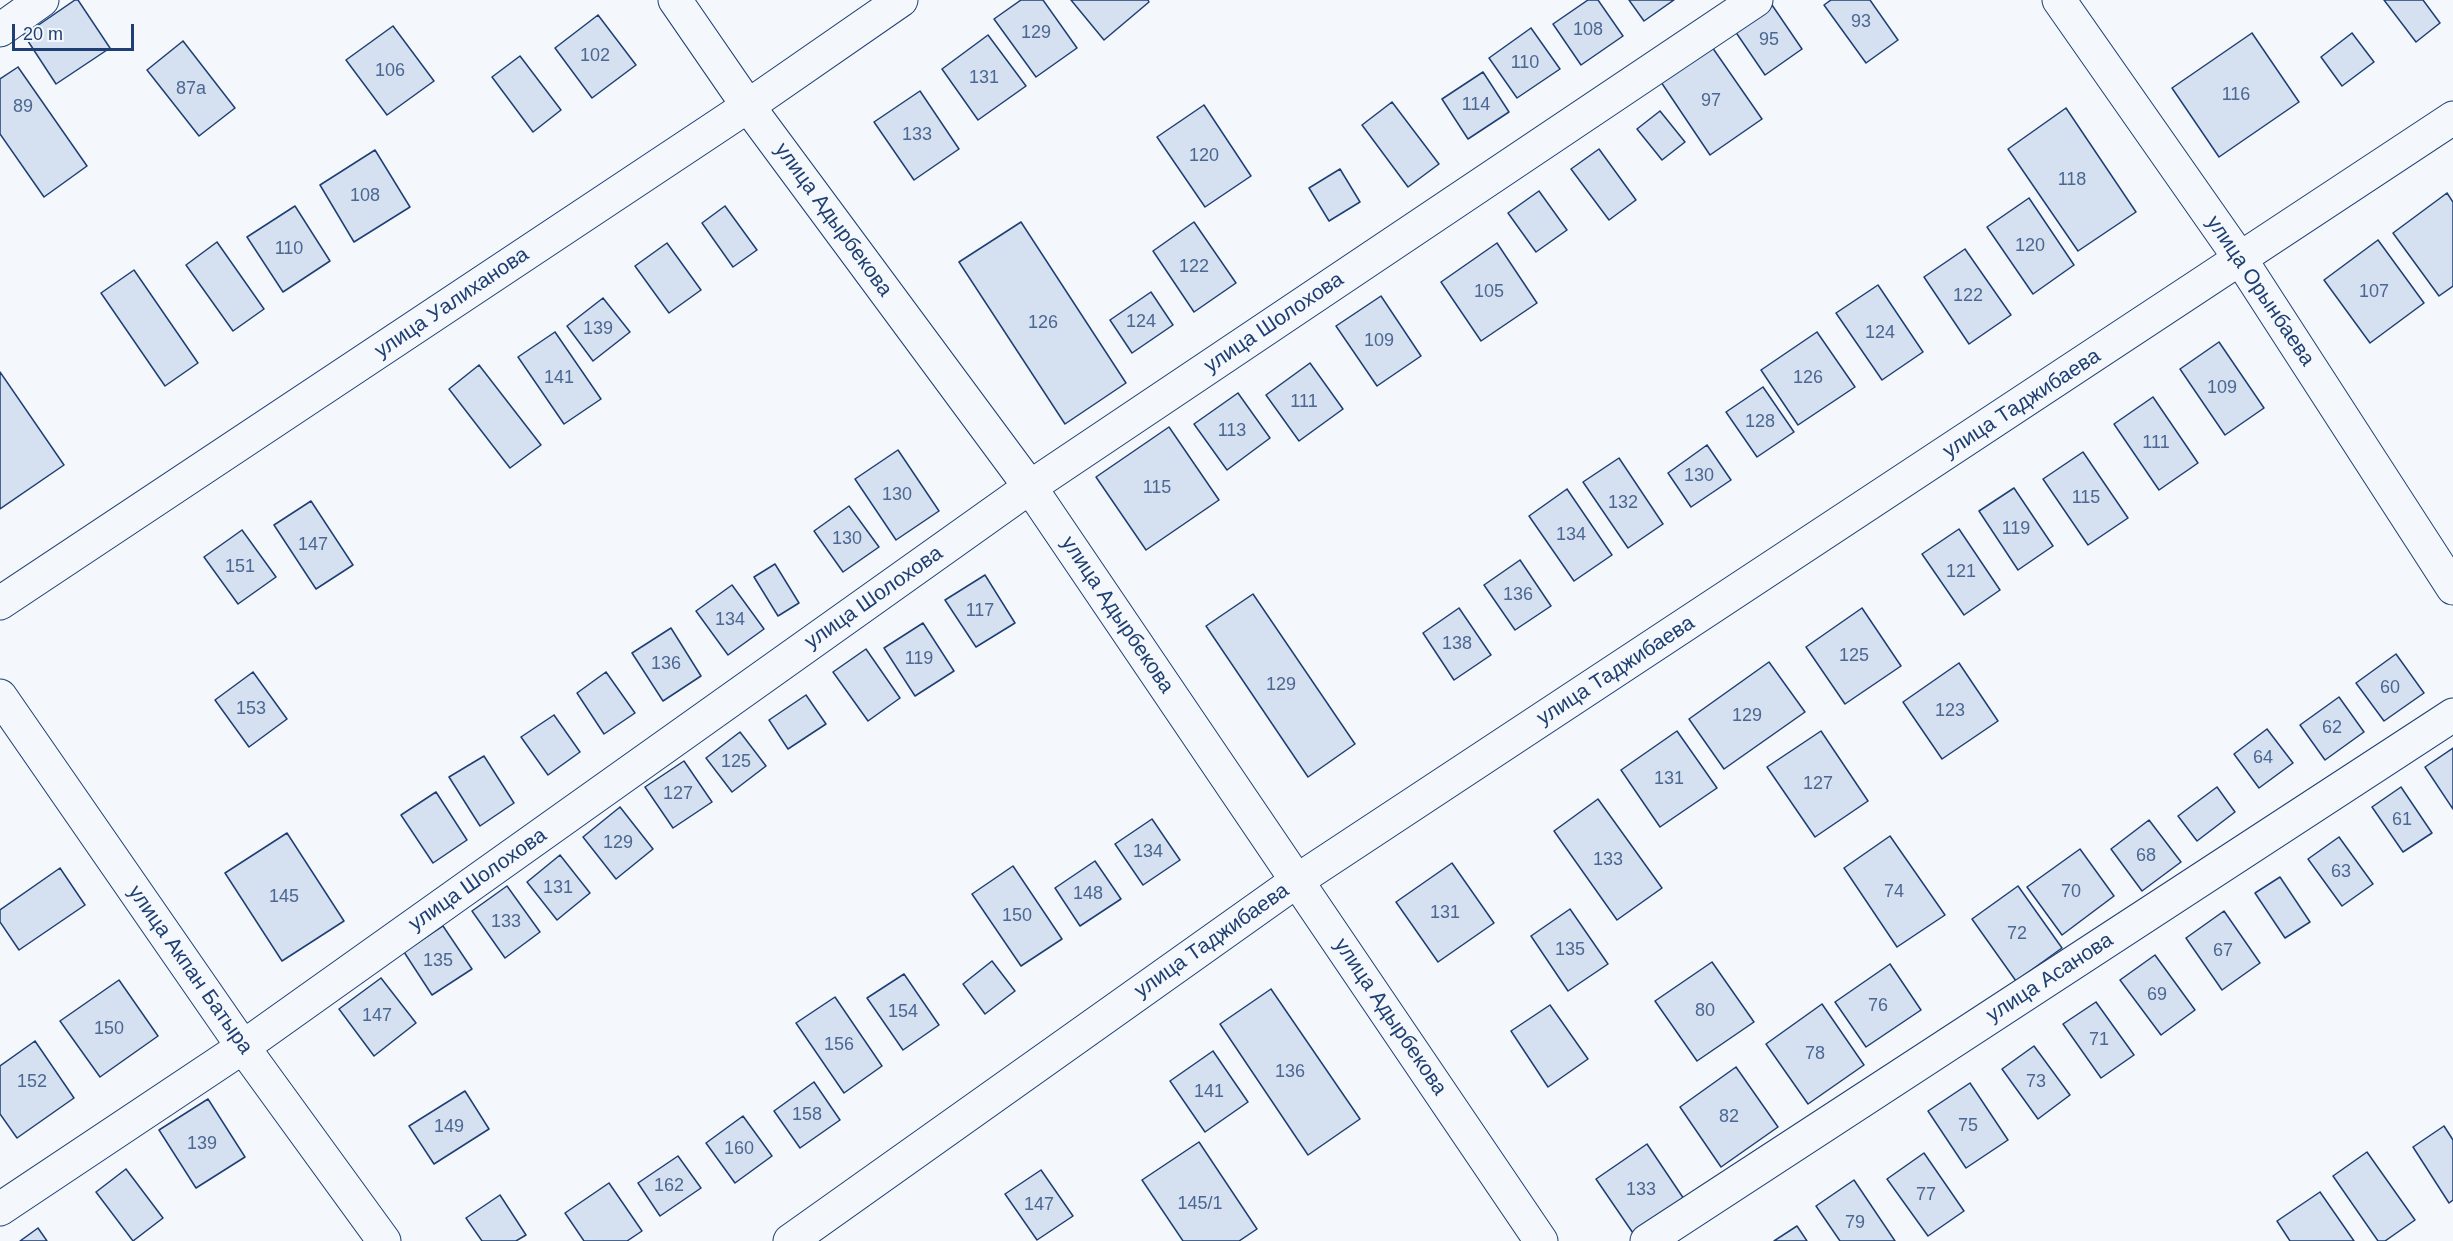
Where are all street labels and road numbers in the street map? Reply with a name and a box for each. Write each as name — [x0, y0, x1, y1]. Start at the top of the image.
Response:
street label: улица Адырбекова — [769, 138, 897, 302]
street label: улица Орынбаева — [2200, 211, 2320, 371]
street label: улица Уалиханова — [370, 242, 534, 364]
street label: улица Шолохова — [1200, 267, 1348, 379]
street label: улица Таджибаева — [1939, 344, 2105, 464]
street label: улица Адырбекова — [1055, 532, 1179, 698]
street label: улица Шолохова — [800, 541, 948, 655]
street label: улица Таджибаева — [1533, 611, 1699, 731]
street label: улица Шолохова — [404, 823, 552, 937]
street label: улица Таджибаева — [1130, 878, 1294, 1004]
street label: улица Акпан Батыра — [122, 881, 258, 1059]
street label: улица Асанова — [1982, 928, 2118, 1028]
street label: улица Адырбекова — [1328, 934, 1452, 1100]

